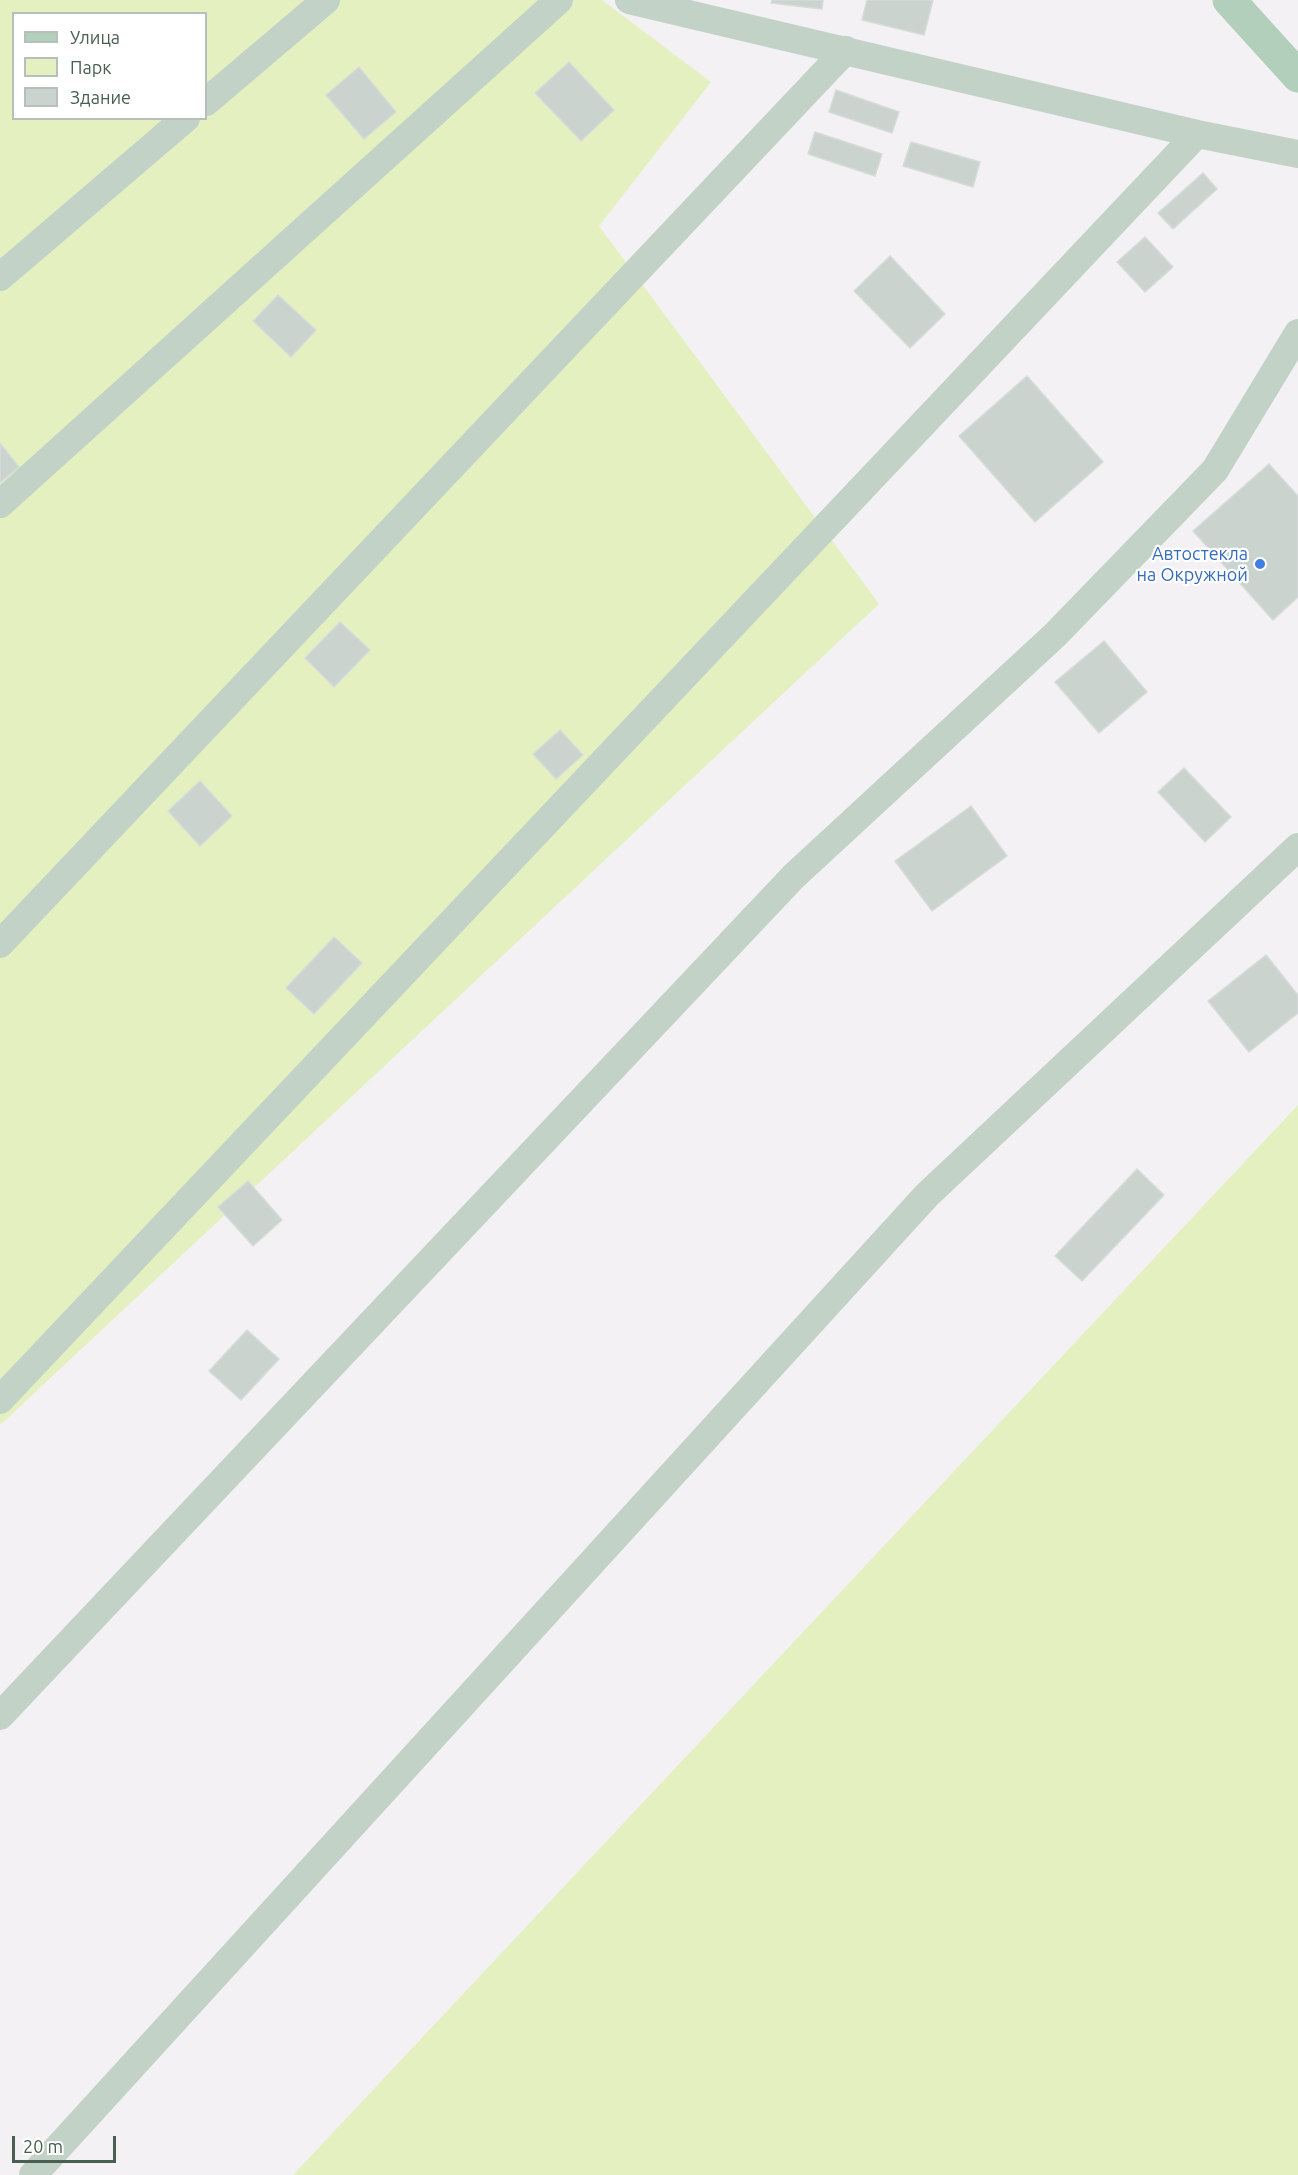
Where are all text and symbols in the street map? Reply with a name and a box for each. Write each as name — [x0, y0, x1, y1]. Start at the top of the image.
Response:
legend — [12, 12, 207, 120]
text: Улица — [70, 27, 120, 47]
text: Парк — [70, 57, 111, 77]
text: Здание — [70, 87, 131, 107]
place label: Автостекла на Окружной — [1137, 543, 1248, 586]
marker: Автостекла на Окружной — [1253, 557, 1267, 571]
scale bar — [15, 2124, 118, 2162]
text: 20 m — [23, 2136, 63, 2156]

